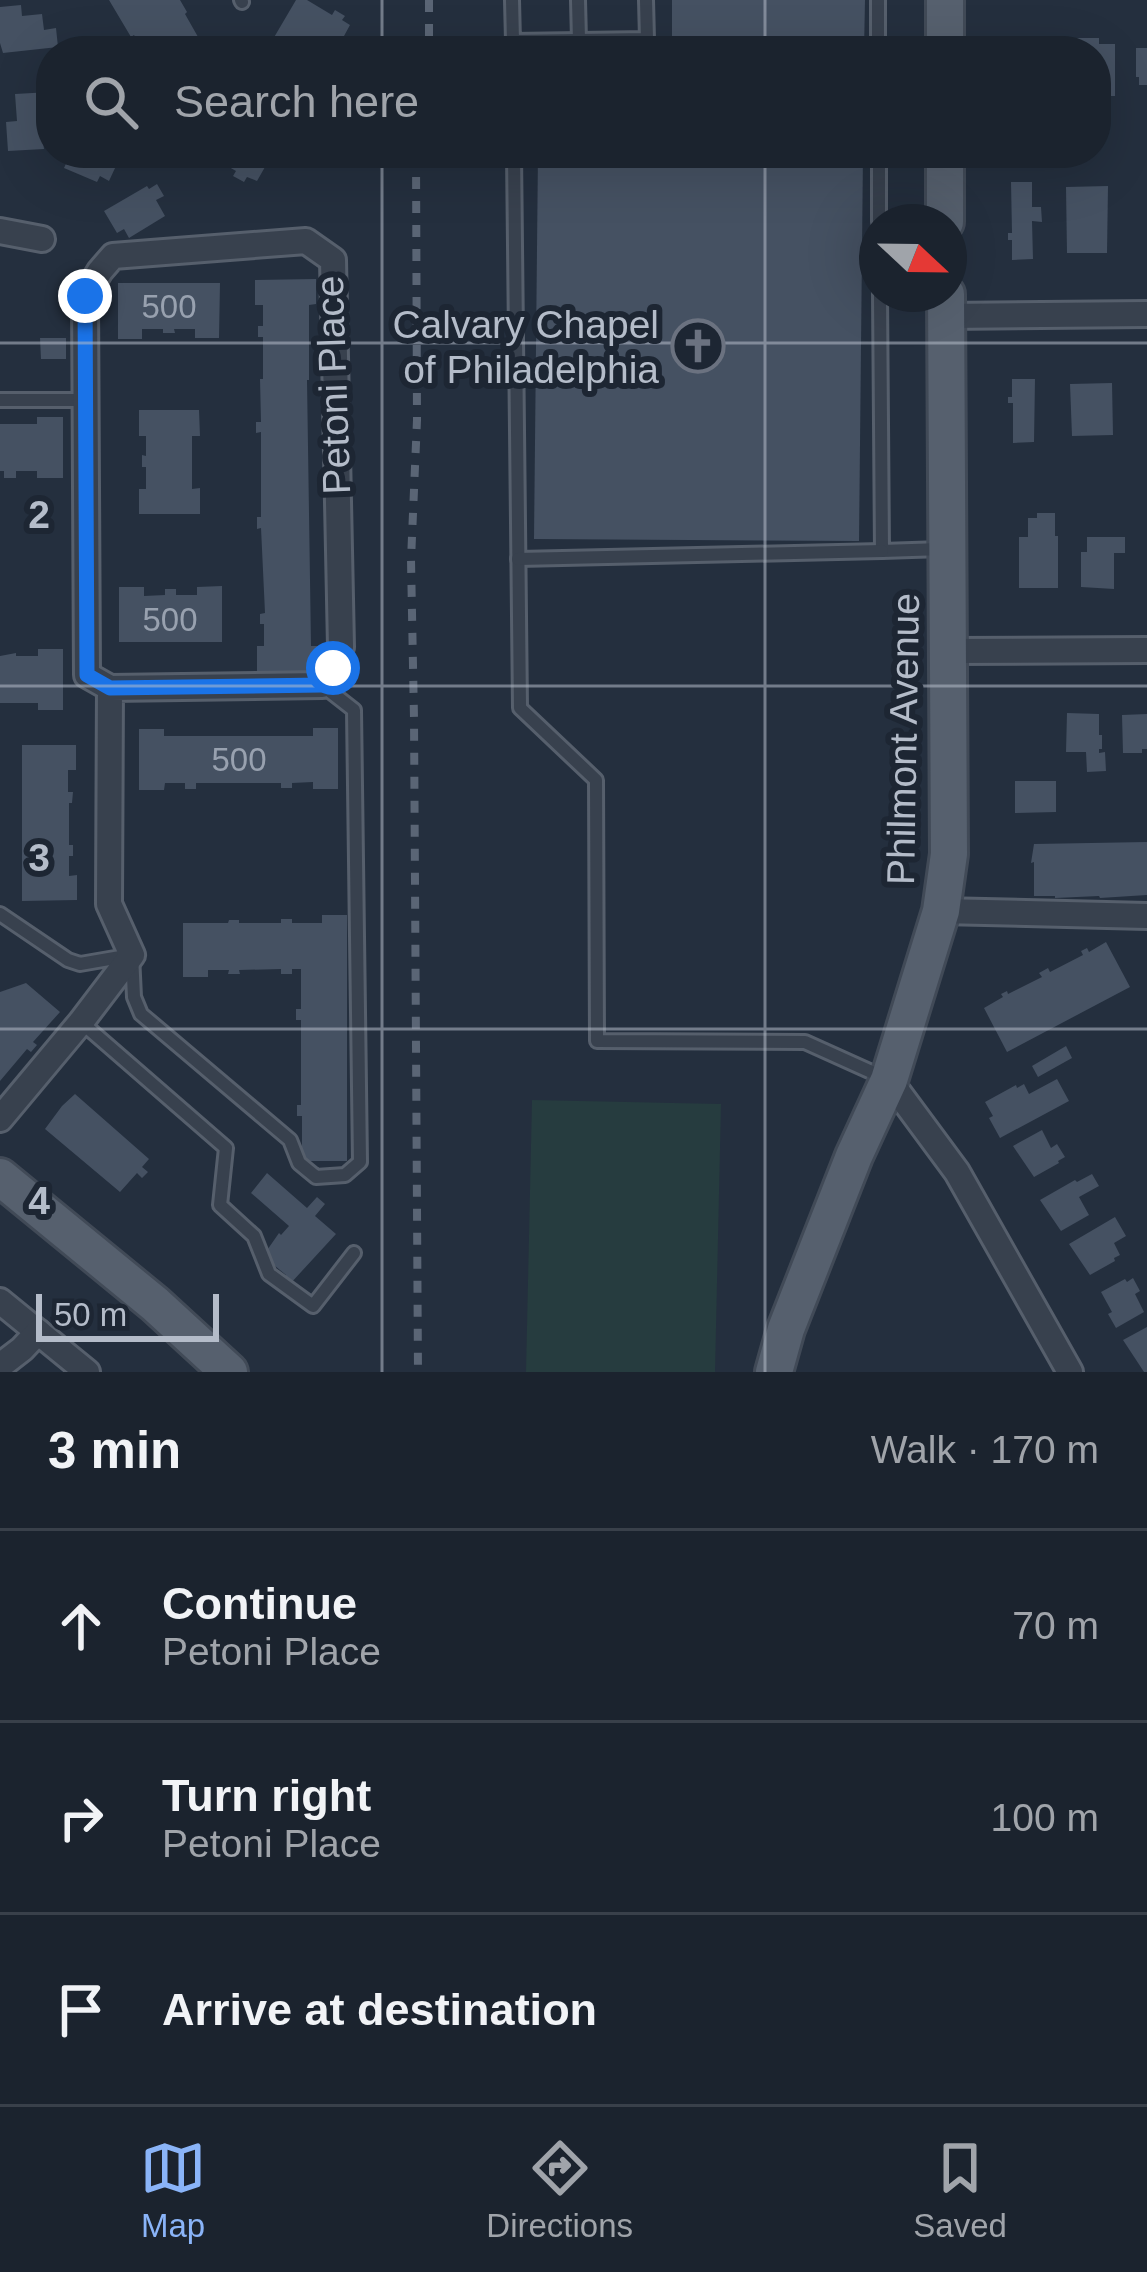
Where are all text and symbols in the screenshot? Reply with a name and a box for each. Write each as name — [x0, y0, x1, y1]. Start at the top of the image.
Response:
search box — [36, 36, 1111, 168]
icon: search — [78, 69, 144, 135]
text: Search here — [174, 76, 419, 127]
north arrow — [859, 204, 967, 312]
route end — [58, 269, 112, 323]
street label: Petoni Place — [308, 275, 358, 495]
house number: 500 — [141, 288, 197, 325]
place label: Calvary Chapel of Philadelphia — [392, 303, 659, 391]
church icon: Calvary Chapel of Philadelphia — [670, 318, 726, 374]
text: 2 — [28, 493, 50, 536]
street label: Philmont Avenue — [879, 593, 927, 885]
house number: 500 — [142, 601, 198, 638]
route start — [306, 641, 360, 695]
house number: 500 — [211, 741, 267, 778]
text: 3 — [28, 836, 50, 879]
text: 4 — [28, 1179, 50, 1222]
scale bar — [36, 1288, 219, 1341]
text: 50 m — [54, 1296, 127, 1333]
text: 3 min — [48, 1422, 181, 1479]
text: Walk · 170 m — [871, 1428, 1099, 1471]
text: Continue — [162, 1578, 357, 1629]
icon: ahead — [48, 1593, 114, 1659]
text: 70 m — [1012, 1604, 1099, 1647]
text: Petoni Place — [162, 1630, 381, 1673]
text: Turn right — [162, 1770, 371, 1821]
icon: right — [48, 1785, 114, 1851]
text: 100 m — [991, 1796, 1099, 1839]
text: Petoni Place — [162, 1822, 381, 1865]
icon: arrive — [48, 1977, 114, 2043]
text: Arrive at destination — [162, 1984, 597, 2035]
tab: Map — [140, 2135, 206, 2245]
tab: Directions — [486, 2135, 633, 2245]
tab: Saved — [913, 2135, 1007, 2245]

